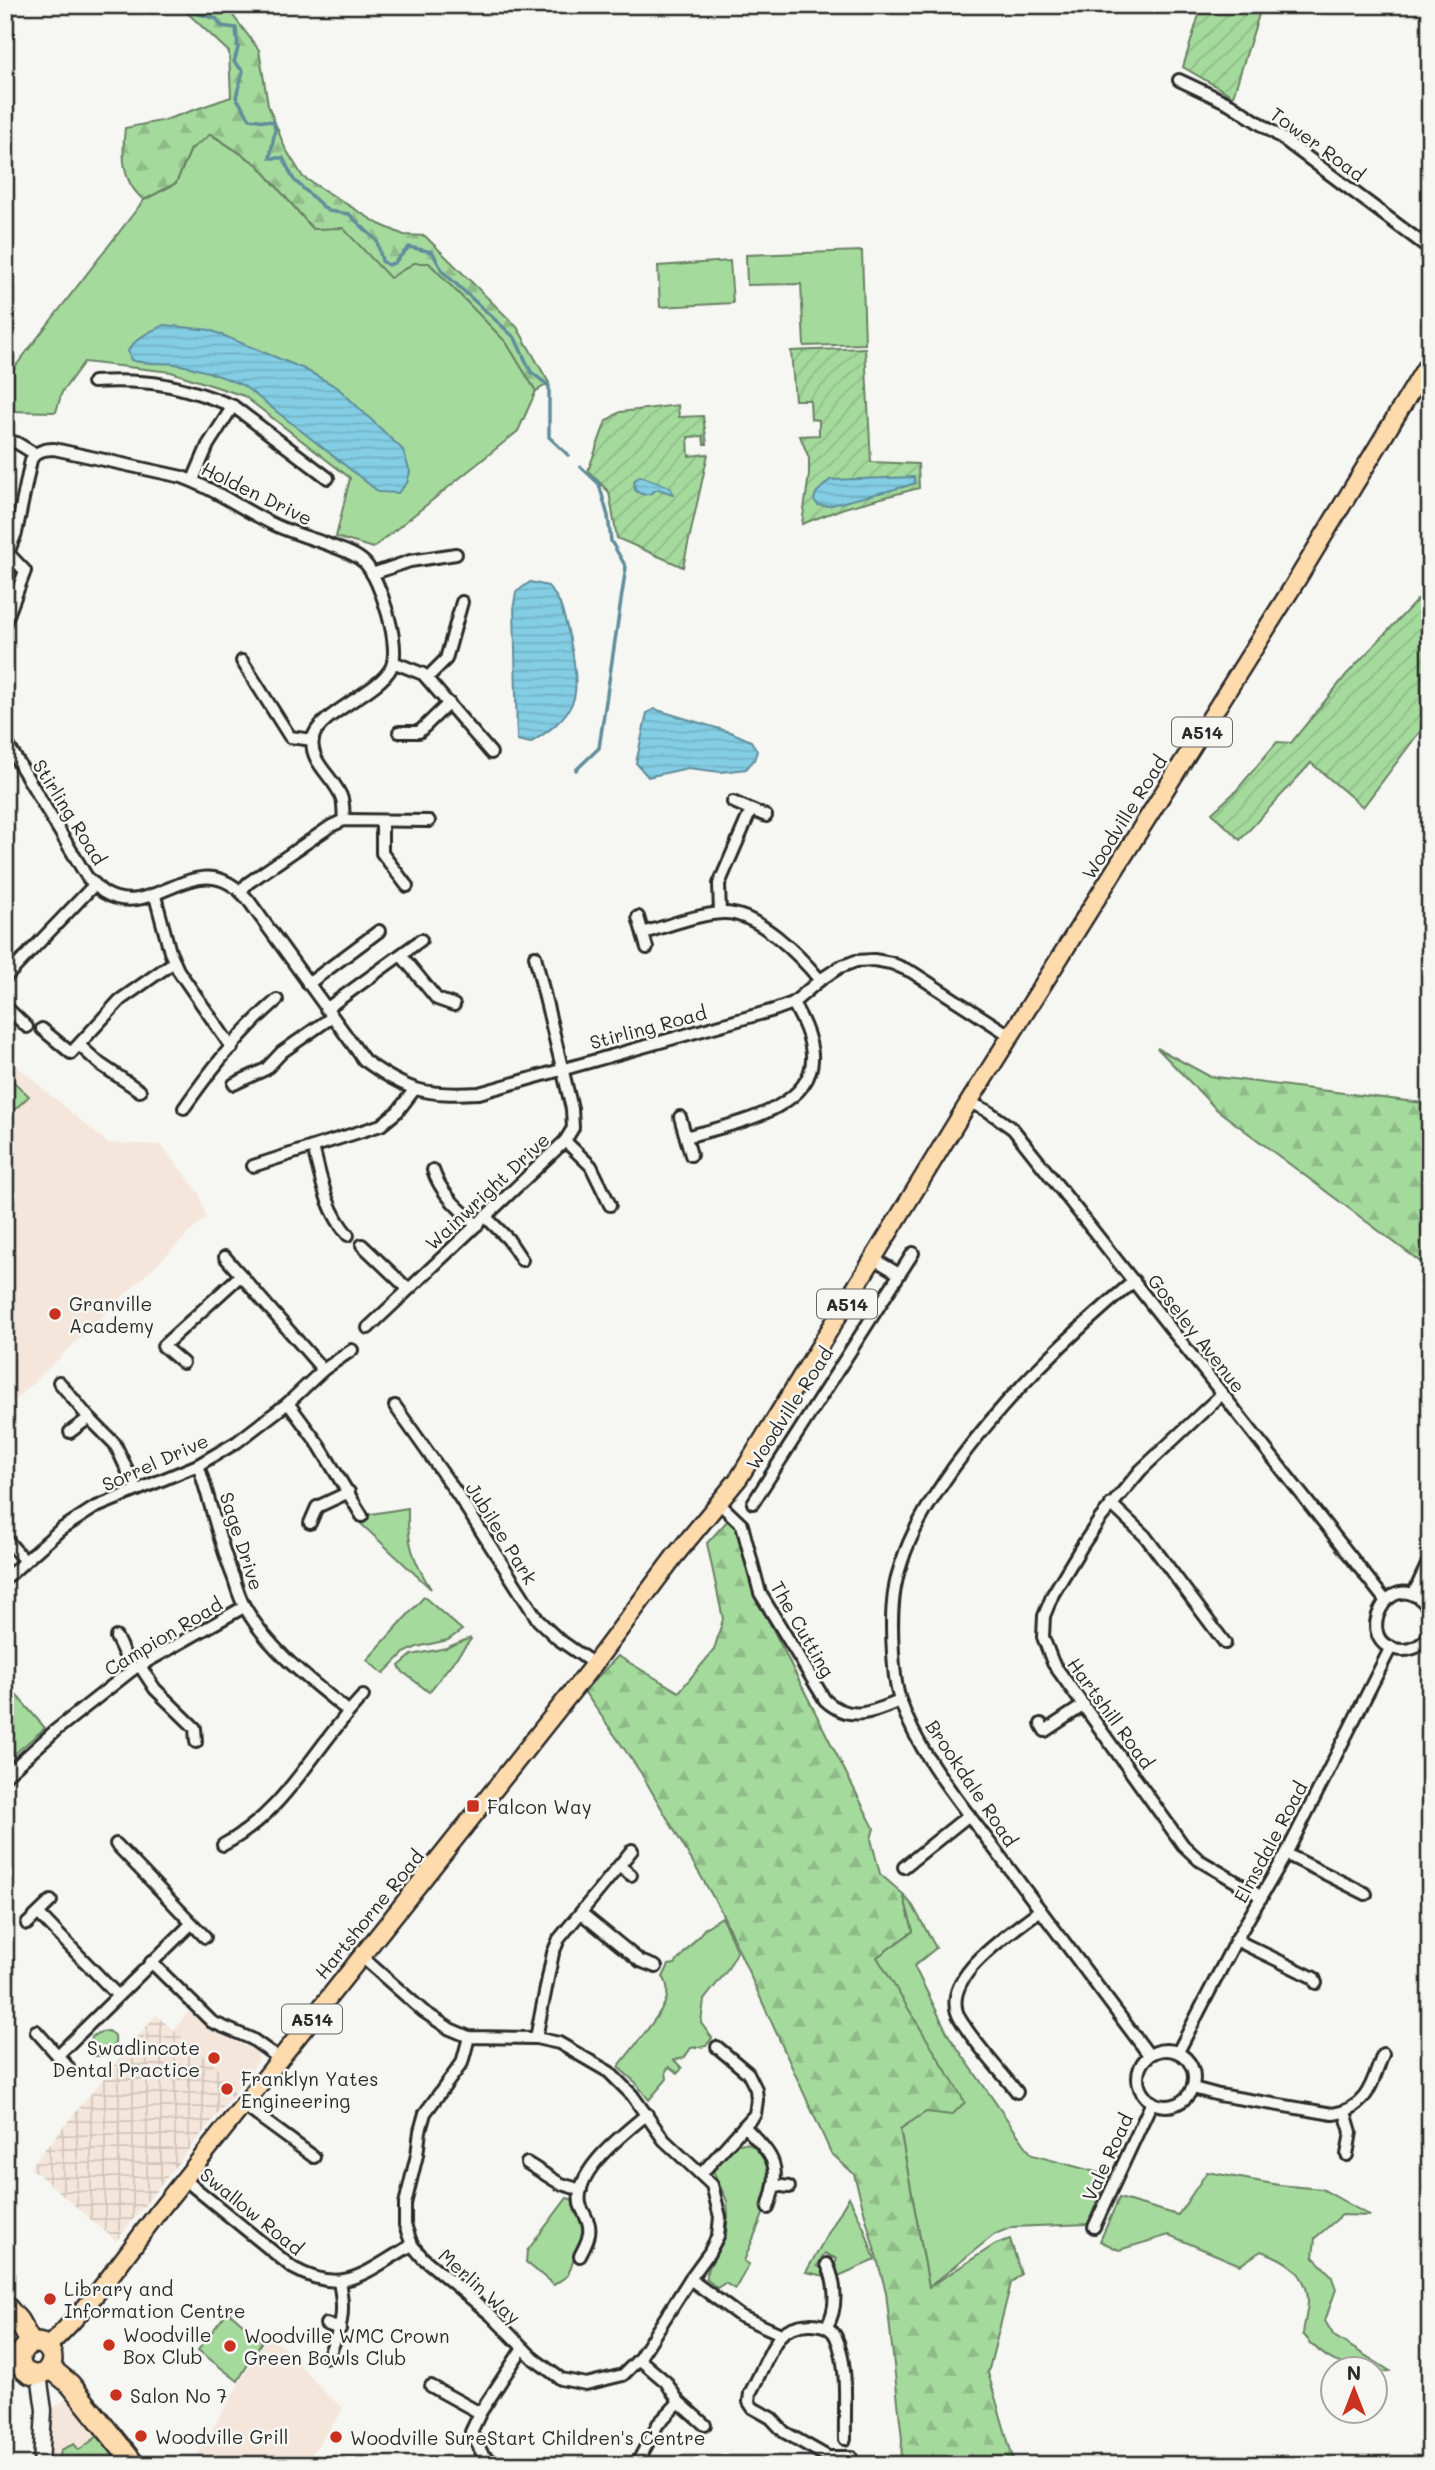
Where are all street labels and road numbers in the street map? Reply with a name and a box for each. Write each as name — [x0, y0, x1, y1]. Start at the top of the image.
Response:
street label: Tower Road — [1266, 101, 1370, 187]
street label: Holden Drive — [197, 455, 317, 531]
road number: A514 — [1172, 718, 1232, 746]
street label: Woodville Road — [1076, 750, 1172, 884]
street label: Stirling Road — [28, 755, 112, 869]
street label: Stirling Road — [587, 999, 709, 1055]
street label: Wainwright Drive — [419, 1127, 555, 1255]
street label: Goseley Avenue — [1143, 1268, 1251, 1398]
road number: A514 — [817, 1289, 877, 1318]
street label: Woodville Road — [740, 1342, 838, 1474]
street label: Sorrel Drive — [98, 1427, 212, 1497]
street label: Jubilee Park — [461, 1477, 543, 1589]
street label: Sage Drive — [214, 1489, 270, 1593]
street label: The Cutting — [765, 1576, 841, 1682]
street label: Campion Road — [99, 1591, 227, 1681]
street label: Hartshill Road — [1062, 1652, 1160, 1774]
street label: Brookdale Road — [920, 1715, 1024, 1851]
street label: Elmsdale Road — [1228, 1777, 1312, 1907]
street label: Hartshorne Road — [309, 1844, 429, 1984]
road number: A514 — [282, 2005, 342, 2034]
street label: Vale Road — [1076, 2109, 1138, 2205]
street label: Swallow Road — [195, 2162, 309, 2260]
street label: Merlin Way — [434, 2243, 526, 2329]

